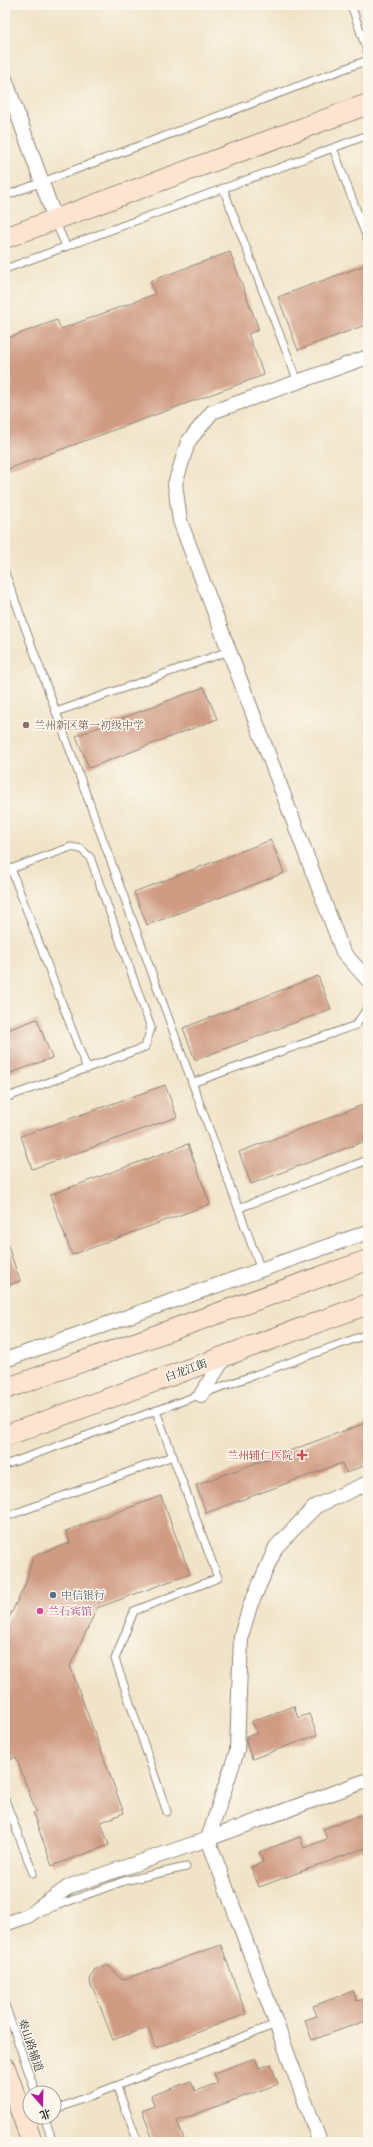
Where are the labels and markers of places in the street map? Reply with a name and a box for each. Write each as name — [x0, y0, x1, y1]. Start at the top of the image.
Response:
place label: 兰州新区第一初级中学 — [34, 718, 144, 732]
marker: 兰州新区第一初级中学 — [21, 720, 31, 730]
place label: 兰州辅仁医院 — [227, 1448, 293, 1462]
marker: 兰州辅仁医院 — [296, 1449, 308, 1461]
place label: 中信银行 — [61, 1588, 105, 1602]
marker: 中信银行 — [48, 1590, 58, 1600]
place label: 兰石宾馆 — [48, 1604, 92, 1618]
marker: 兰石宾馆 — [35, 1606, 45, 1616]

